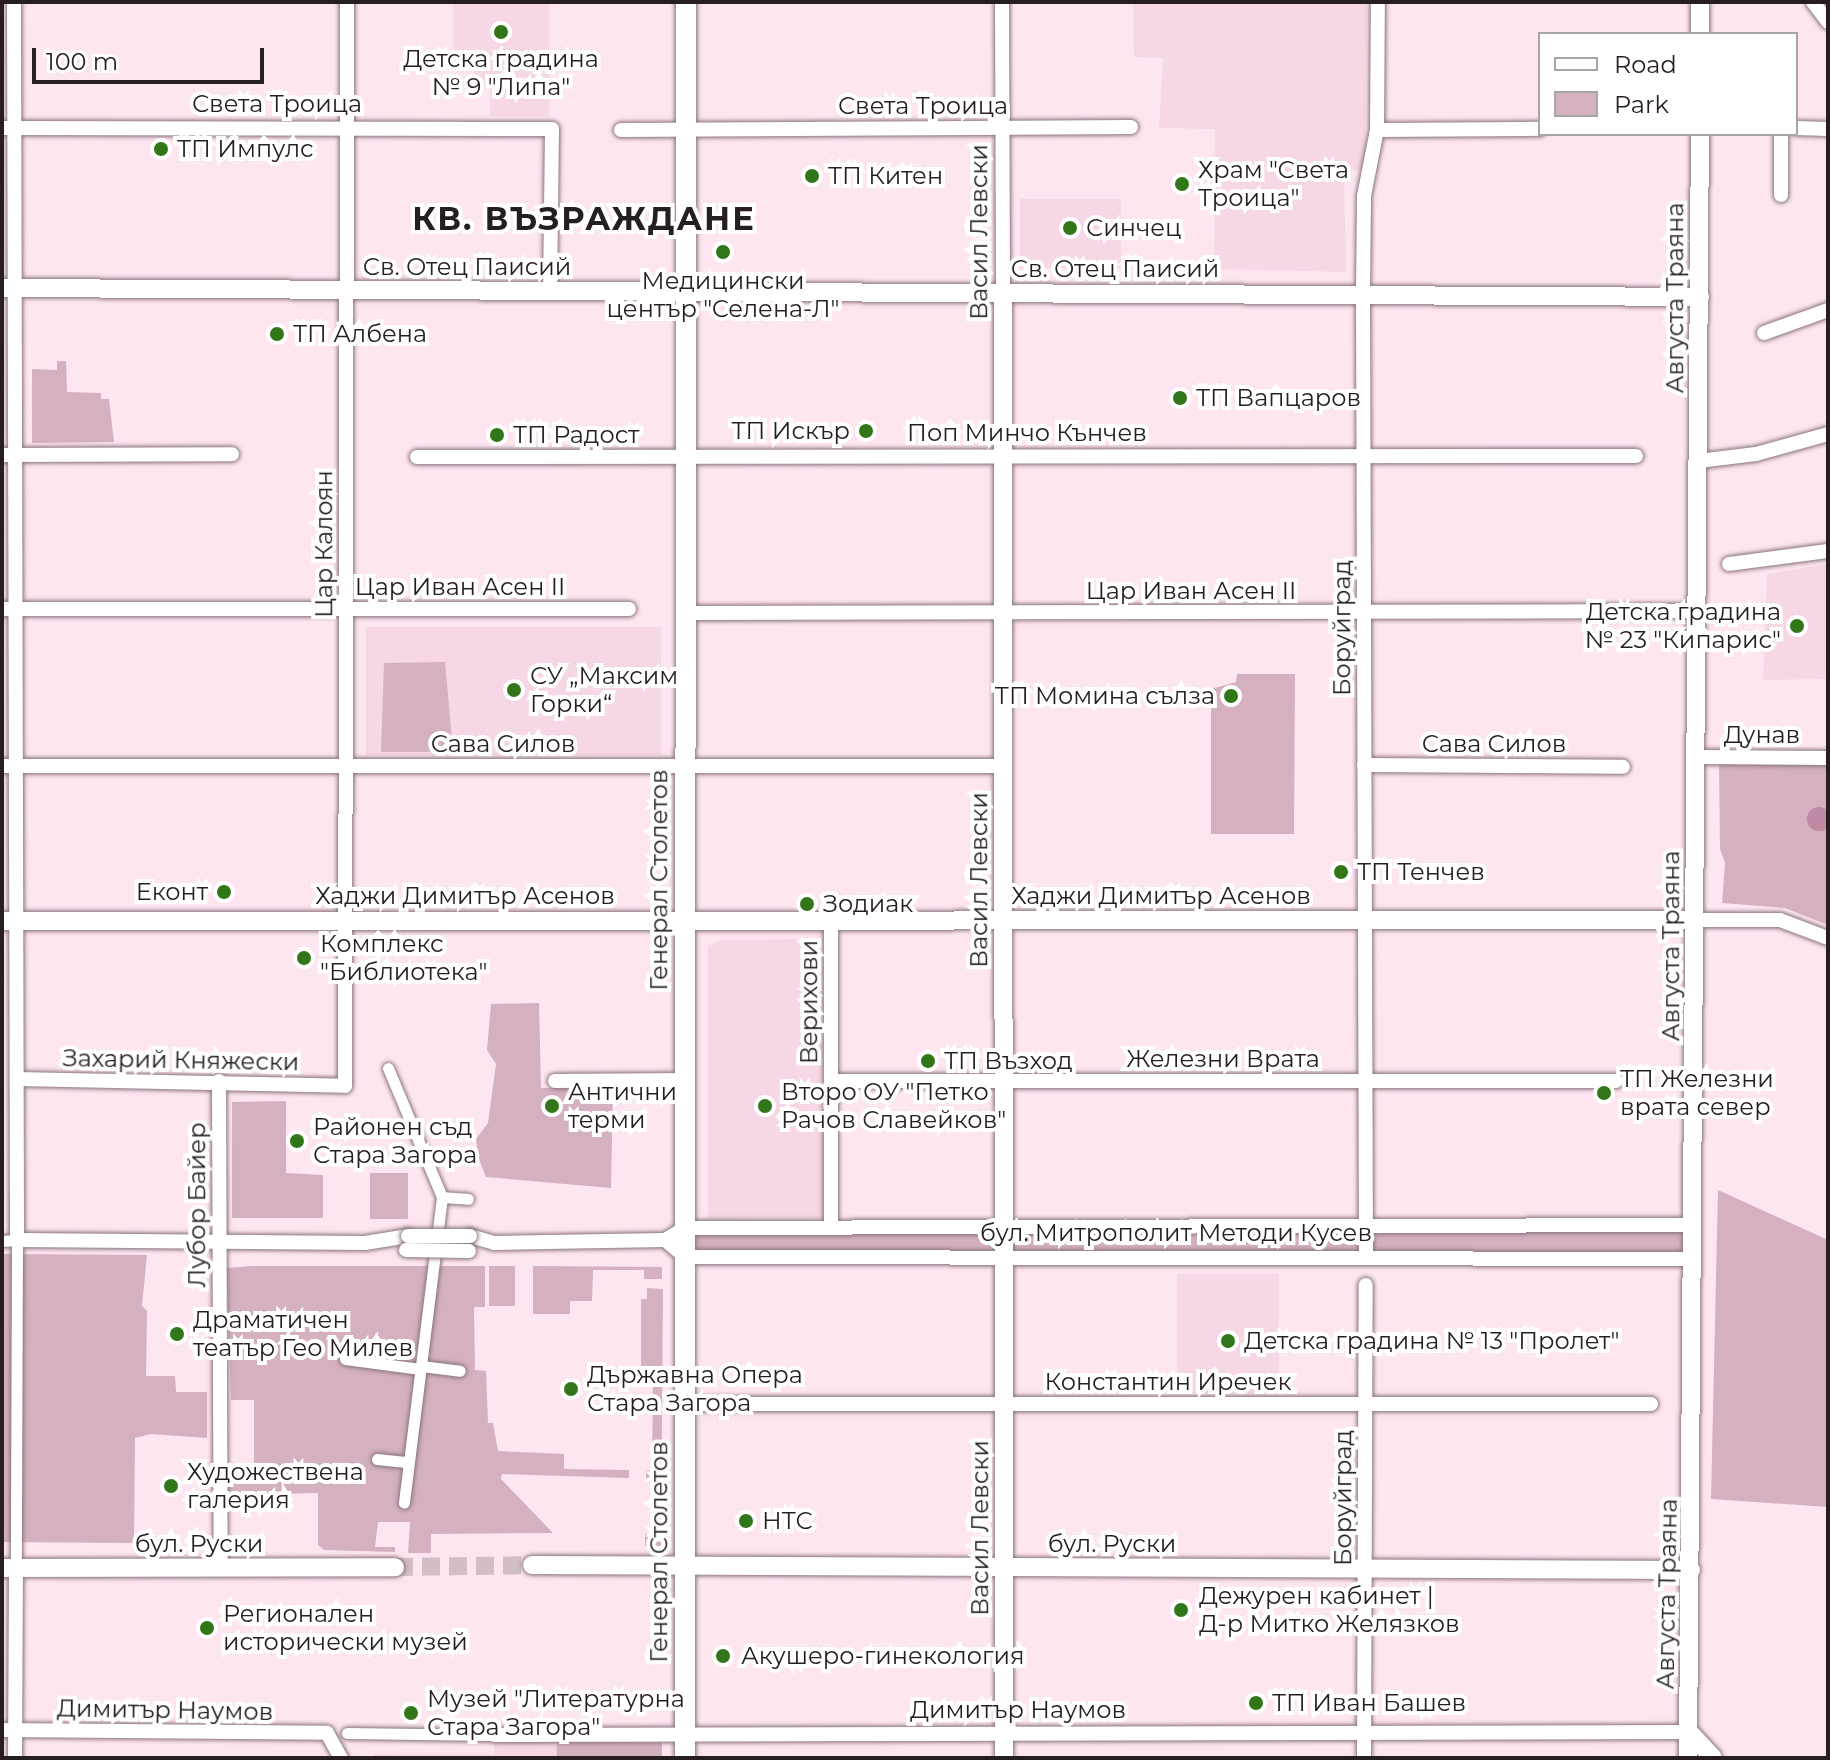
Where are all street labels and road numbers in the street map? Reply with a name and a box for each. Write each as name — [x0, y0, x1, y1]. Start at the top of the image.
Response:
street label: Света Троица — [192, 90, 362, 118]
street label: Света Троица — [838, 92, 1008, 120]
street label: Васил Левски — [965, 144, 993, 320]
street label: Августа Траяна — [1661, 203, 1689, 393]
street label: Св. Отец Паисий — [363, 253, 571, 281]
street label: Св. Отец Паисий — [1011, 255, 1219, 283]
street label: Поп Минчо Кънчев — [907, 419, 1147, 447]
street label: Цар Калоян — [310, 470, 338, 618]
street label: Боруйград — [1328, 560, 1356, 696]
street label: Цар Иван Асен II — [355, 573, 565, 601]
street label: Цар Иван Асен II — [1086, 577, 1296, 605]
street label: Дунав — [1724, 721, 1800, 749]
street label: Сава Силов — [431, 730, 575, 758]
street label: Сава Силов — [1422, 730, 1566, 758]
street label: Генерал Столетов — [645, 769, 673, 991]
street label: Васил Левски — [965, 792, 993, 968]
street label: Августа Траяна — [1657, 851, 1685, 1041]
street label: Хаджи Димитър Асенов — [315, 882, 615, 910]
street label: Хаджи Димитър Асенов — [1011, 882, 1311, 910]
street label: Верихови — [795, 940, 823, 1064]
street label: Захарий Княжески — [62, 1044, 300, 1076]
street label: Железни Врата — [1126, 1045, 1320, 1073]
street label: Лубор Байер — [183, 1122, 211, 1288]
street label: бул. Митрополит Методи Кусев — [980, 1219, 1372, 1247]
street label: Константин Иречек — [1045, 1368, 1291, 1396]
street label: Боруйград — [1329, 1430, 1357, 1566]
street label: Васил Левски — [966, 1440, 994, 1616]
street label: Генерал Столетов — [645, 1441, 673, 1663]
street label: Августа Траяна — [1651, 1498, 1683, 1690]
street label: бул. Руски — [135, 1530, 263, 1558]
street label: бул. Руски — [1048, 1530, 1176, 1558]
street label: Димитър Наумов — [57, 1694, 273, 1726]
street label: Димитър Наумов — [910, 1696, 1126, 1724]

